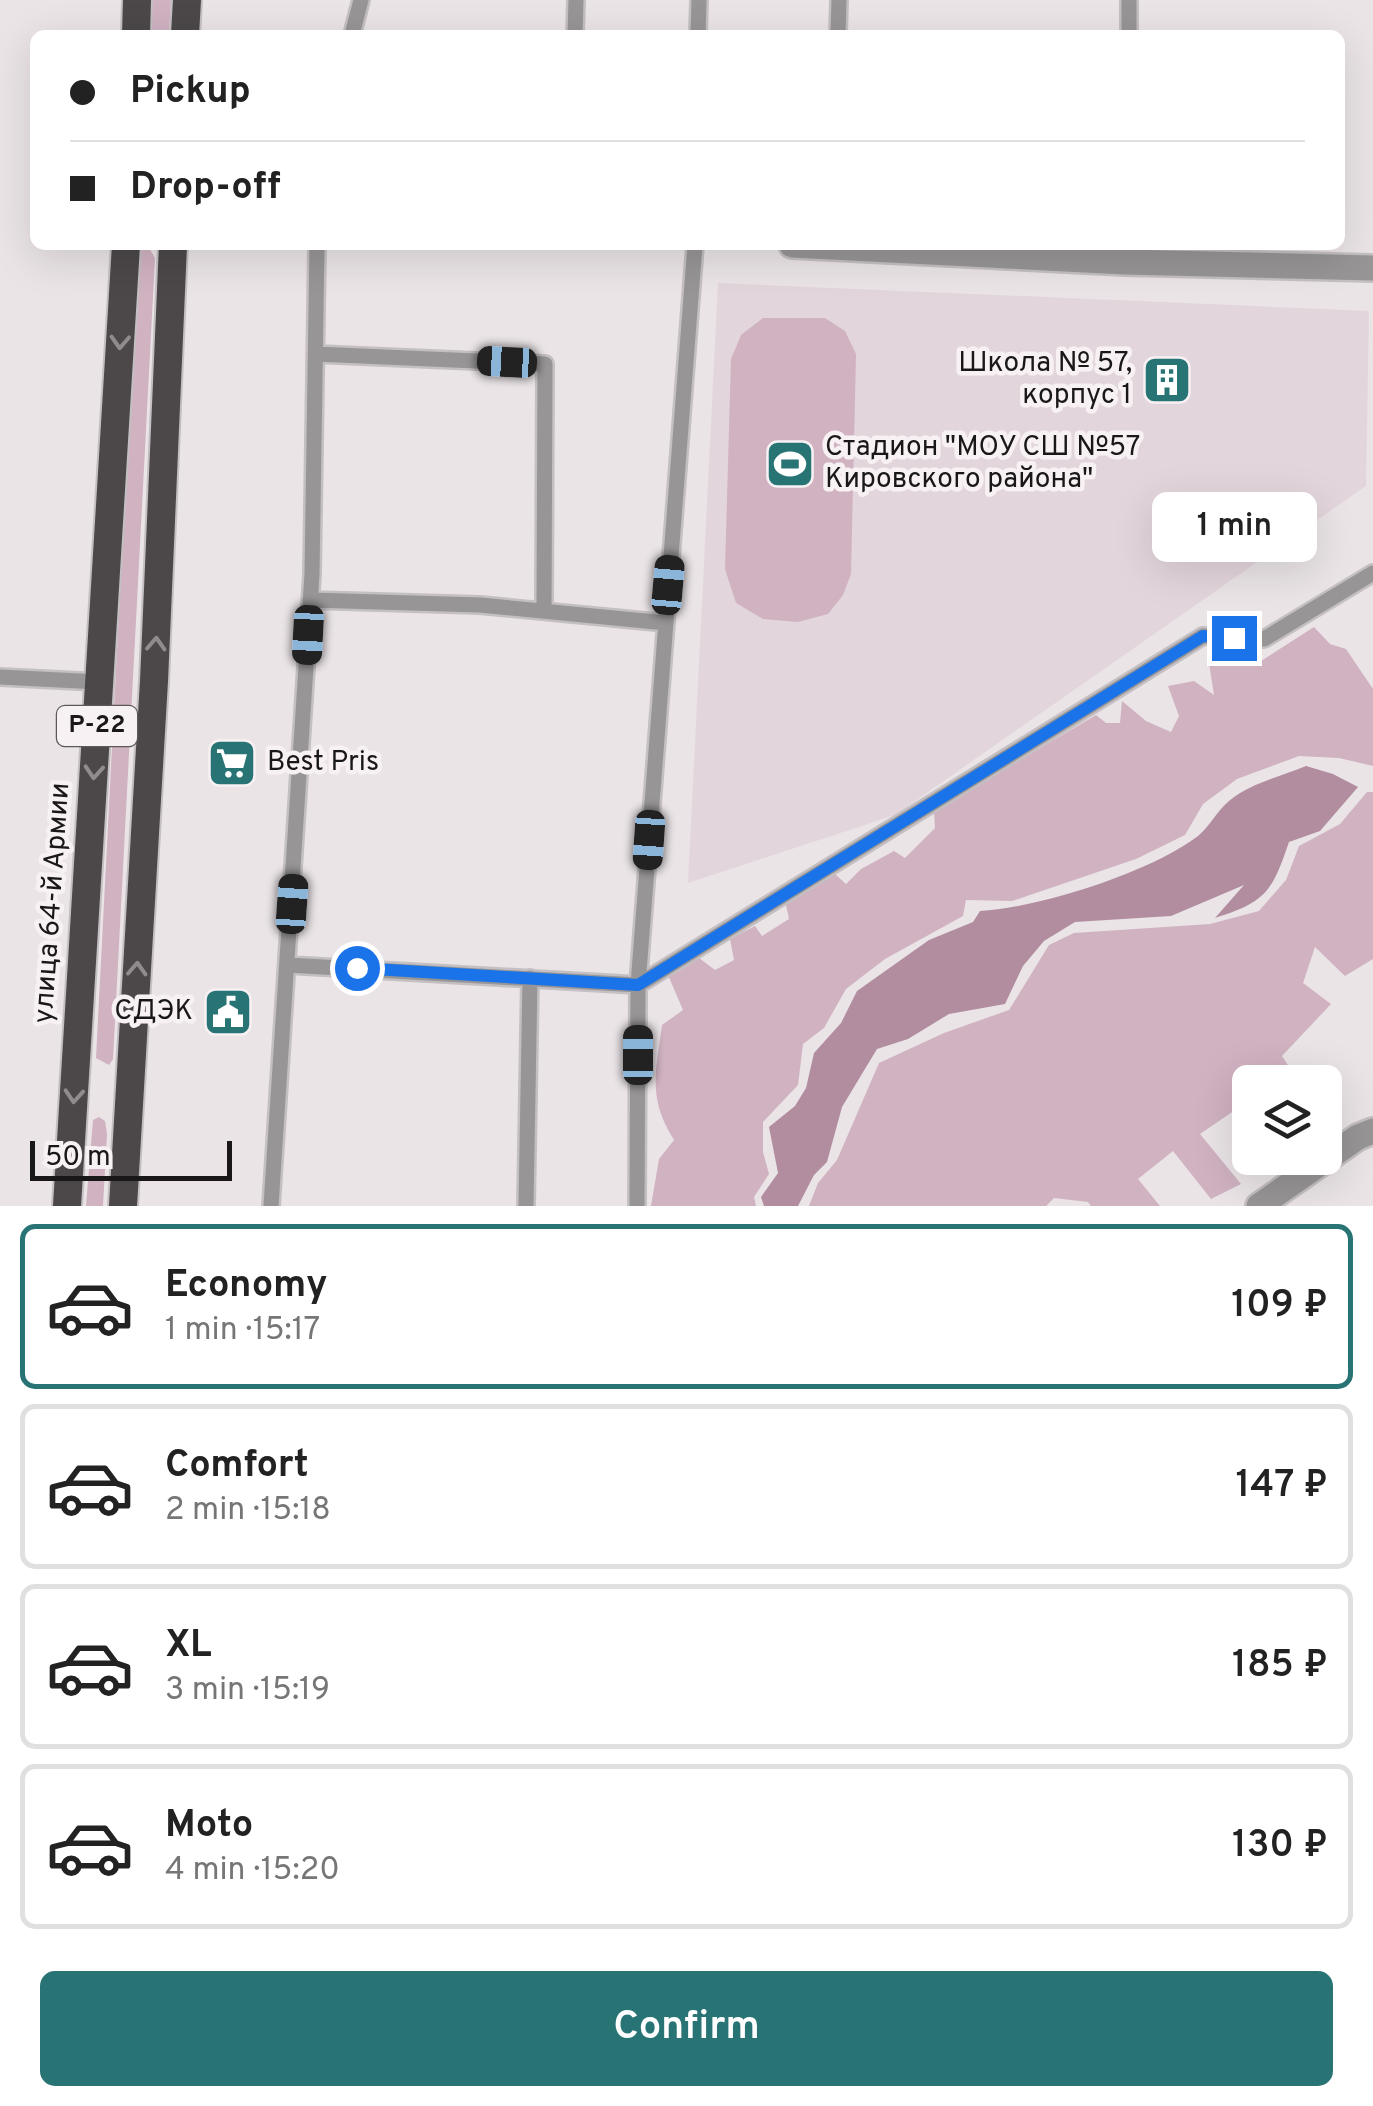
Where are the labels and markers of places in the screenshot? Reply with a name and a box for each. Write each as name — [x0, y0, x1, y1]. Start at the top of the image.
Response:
place label: Школа № 57, корпус 1 — [958, 346, 1132, 414]
building icon: Школа № 57, корпус 1 — [1141, 354, 1193, 406]
place label: Стадион "МОУ СШ №57 Кировского района" — [825, 430, 1141, 498]
sports icon: Стадион "МОУ СШ №57 Кировского района" — [764, 438, 816, 490]
supermarket icon: Best Pris — [206, 737, 258, 789]
place label: Best Pris — [267, 745, 379, 781]
public building icon: СДЭК — [202, 986, 254, 1038]
place label: СДЭК — [114, 994, 193, 1030]

